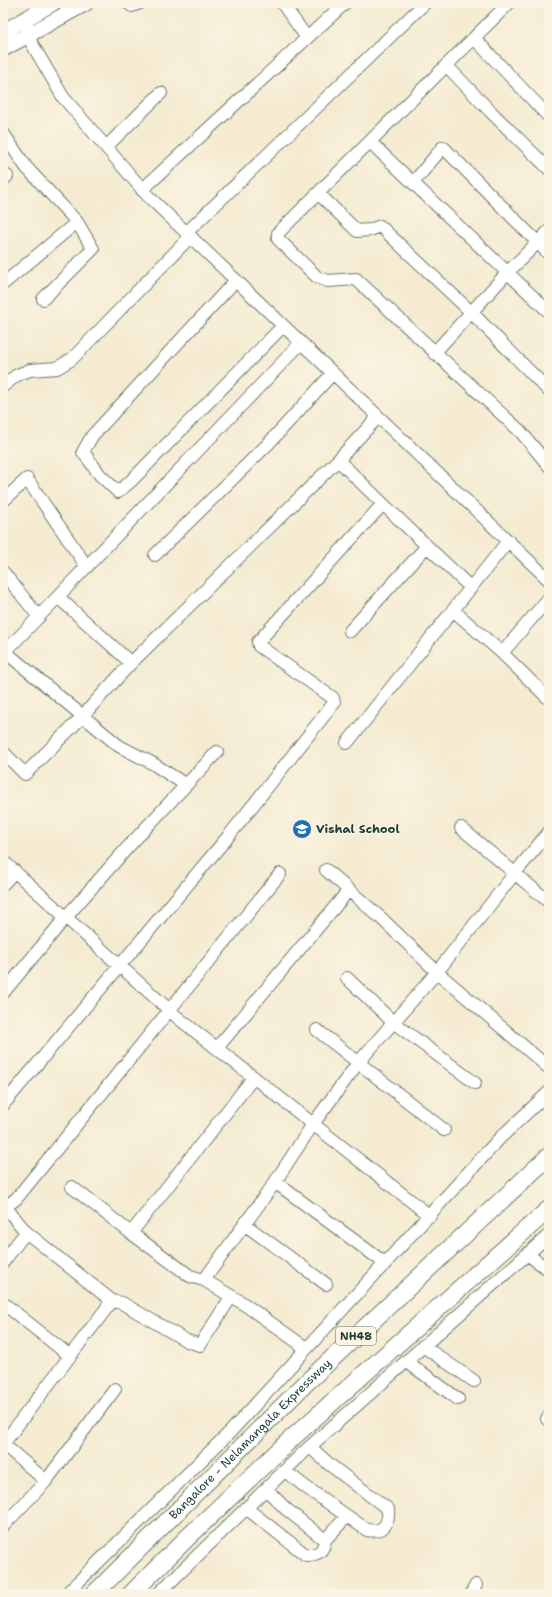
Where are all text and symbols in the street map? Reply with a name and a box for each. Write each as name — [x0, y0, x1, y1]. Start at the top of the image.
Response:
school or university icon: Vishal School — [291, 818, 313, 840]
place label: Vishal School — [316, 821, 400, 837]
road number: NH48 — [336, 1327, 376, 1345]
street label: Bangalore - Nelamangala Expressway — [165, 1355, 335, 1523]

